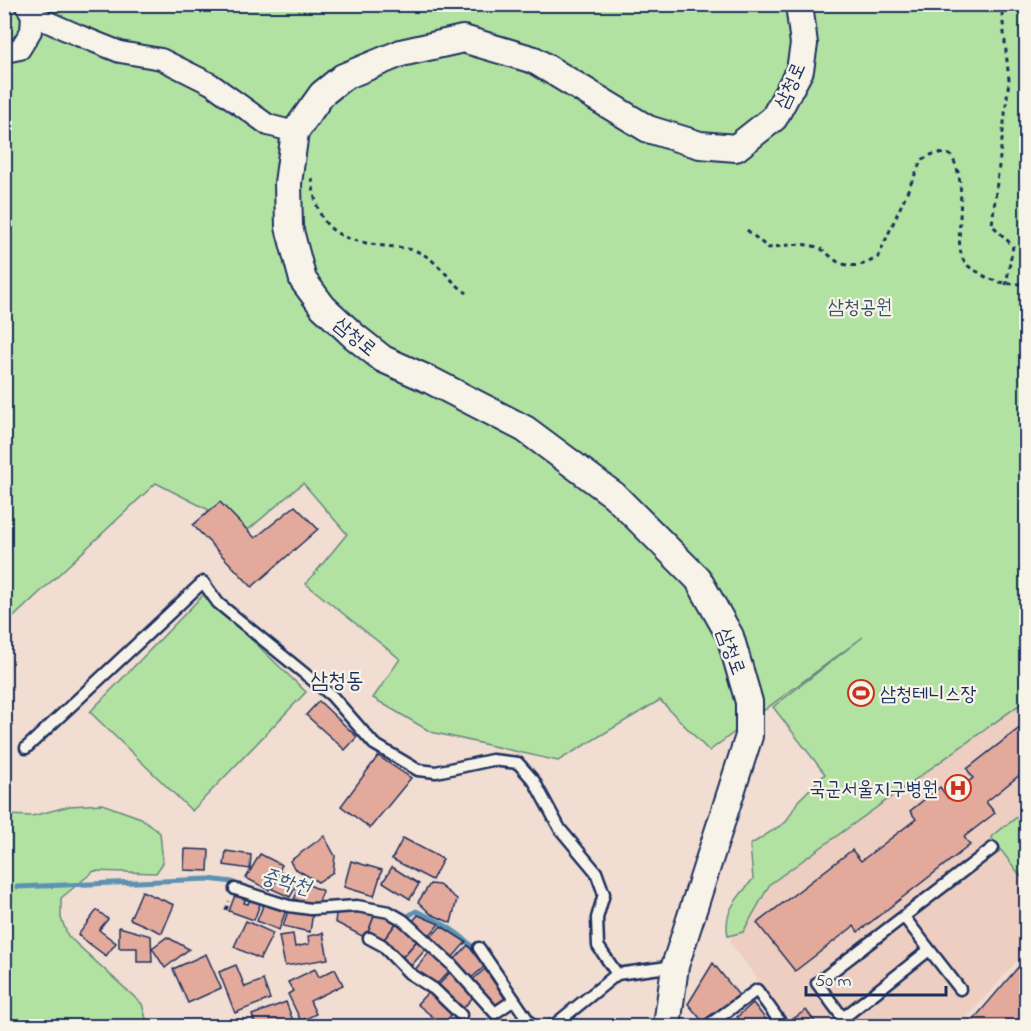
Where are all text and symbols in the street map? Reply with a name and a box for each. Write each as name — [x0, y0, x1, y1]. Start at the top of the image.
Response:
street label: 삼청로 — [768, 58, 814, 114]
park label: 삼청공원 — [828, 294, 892, 323]
street label: 삼청로 — [327, 311, 382, 365]
street label: 삼청로 — [708, 624, 752, 679]
district label: 삼청동 — [310, 666, 364, 698]
sports icon: 삼청테니스장 — [846, 678, 876, 708]
place label: 삼청테니스장 — [880, 681, 977, 710]
hospital icon: 국군서울지구병원 — [943, 773, 973, 803]
place label: 국군서울지구병원 — [809, 776, 938, 805]
water label: 중학천 — [257, 862, 316, 905]
scale bar — [806, 959, 946, 997]
text: 50 m — [815, 969, 852, 995]

